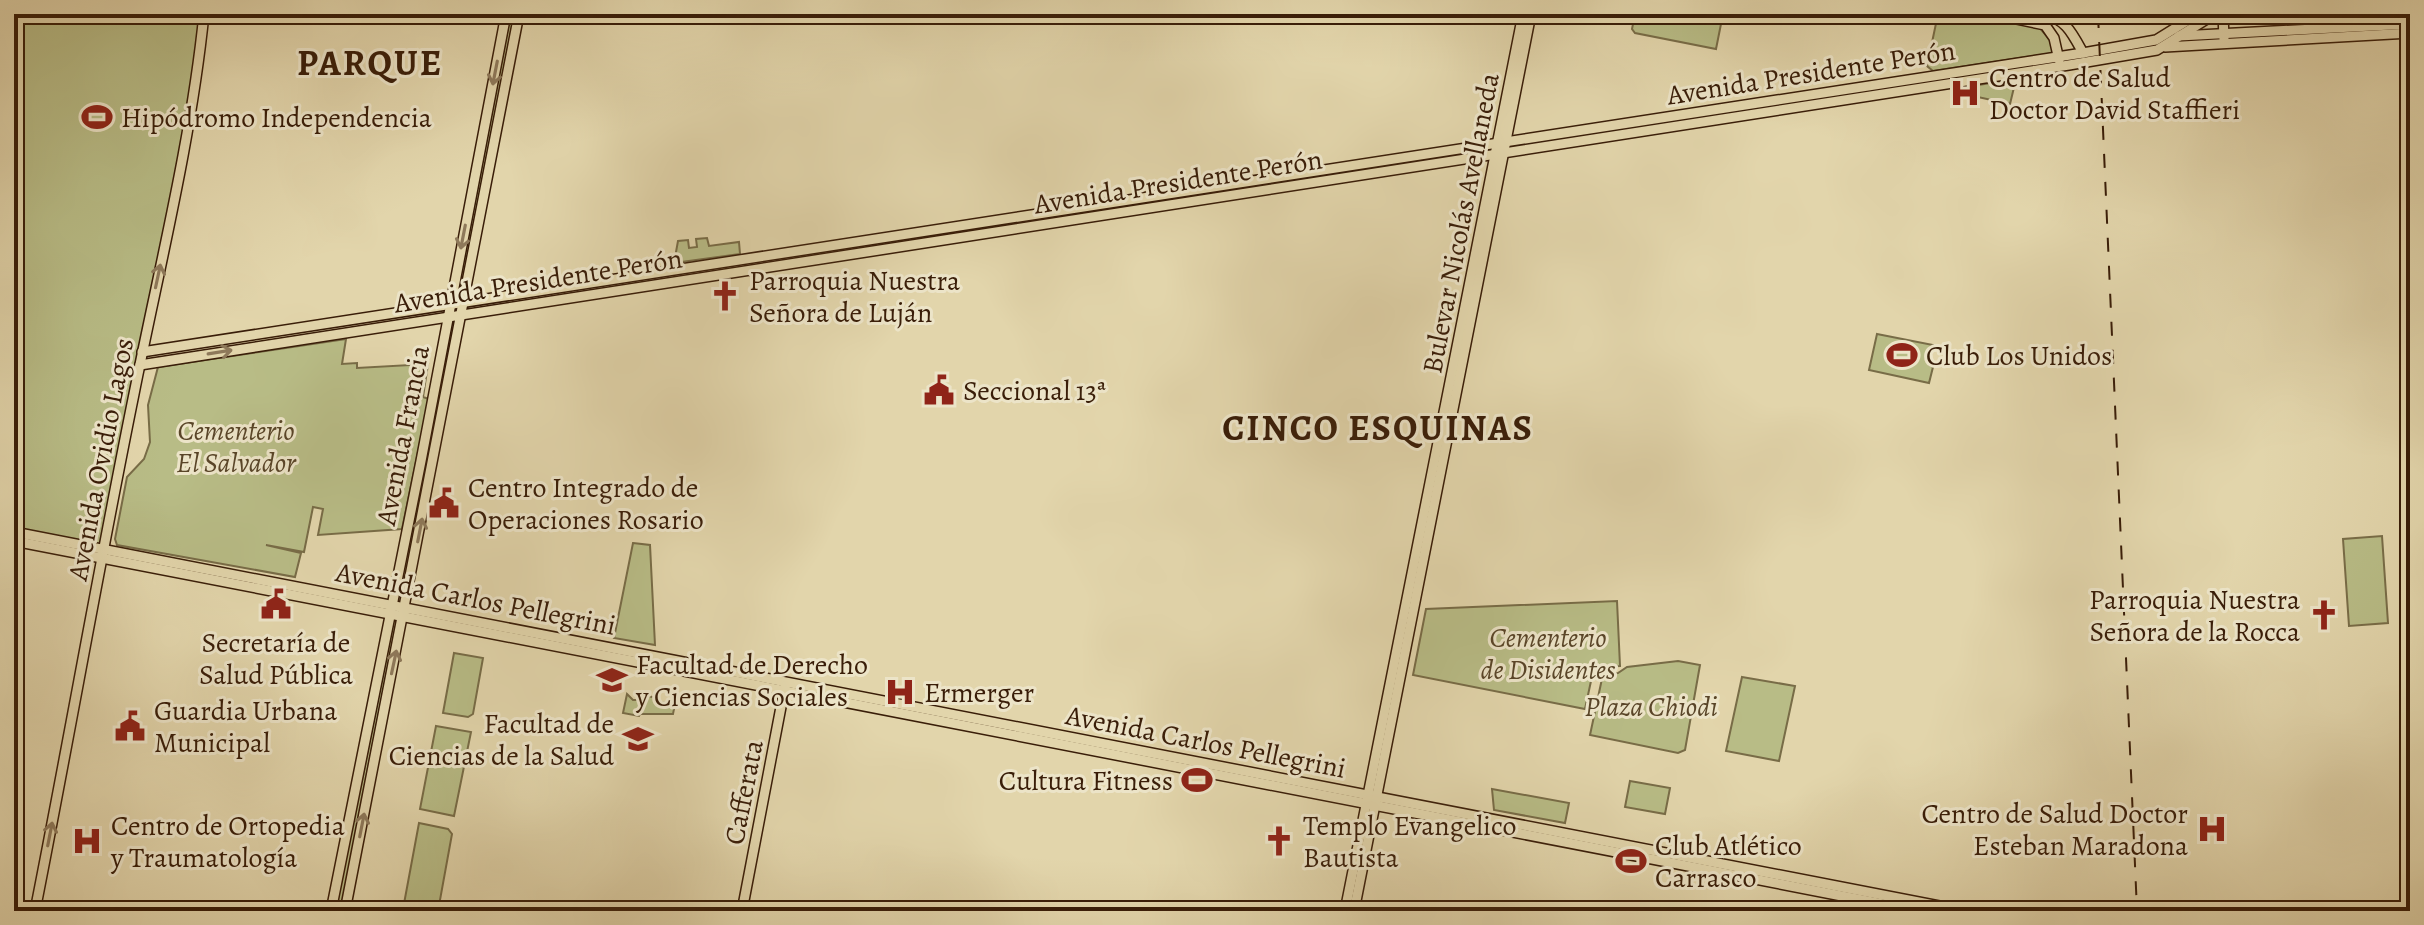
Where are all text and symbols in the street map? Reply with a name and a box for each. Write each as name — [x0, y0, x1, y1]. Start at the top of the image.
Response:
street label: Avenida Presidente Perón — [1663, 31, 1958, 115]
district label: PARQUE — [297, 38, 443, 87]
place label: Centro de Salud Doctor David Staffieri — [1989, 59, 2240, 129]
one-way arrow — [486, 60, 501, 85]
street label: Bulevar Nicolás Avellaneda — [1413, 70, 1509, 377]
hospital icon: Centro de Salud Doctor David Staffieri — [1948, 76, 1982, 110]
place label: Hipódromo Independencia — [121, 99, 432, 137]
sports icon: Hipódromo Independencia — [80, 100, 114, 134]
street label: Avenida Presidente Perón — [1030, 140, 1325, 224]
one-way arrow — [454, 223, 469, 249]
street label: Avenida Presidente Perón — [390, 239, 685, 323]
place label: Parroquia Nuestra Señora de Luján — [749, 262, 960, 332]
one-way arrow — [151, 264, 166, 289]
church icon: Parroquia Nuestra Señora de Luján — [708, 279, 742, 313]
street label: Avenida Ovidio Lagos — [59, 335, 143, 585]
place label: Club Los Unidos — [1926, 337, 2112, 375]
sports icon: Club Los Unidos — [1885, 338, 1919, 372]
street label: Avenida Francia — [367, 342, 439, 529]
one-way arrow — [206, 344, 232, 359]
place label: Seccional 13ª — [963, 372, 1106, 410]
public building icon: Seccional 13ª — [922, 373, 956, 407]
district label: CINCO ESQUINAS — [1222, 403, 1534, 452]
park label: Cementerio El Salvador — [176, 412, 297, 482]
place label: Centro Integrado de Operaciones Rosario — [468, 469, 704, 539]
public building icon: Centro Integrado de Operaciones Rosario — [427, 486, 461, 520]
one-way arrow — [413, 518, 428, 543]
street label: Avenida Carlos Pellegrini — [332, 553, 619, 645]
place label: Parroquia Nuestra Señora de la Rocca — [2089, 581, 2300, 651]
public building icon: Secretaría de Salud Pública — [259, 587, 293, 621]
church icon: Parroquia Nuestra Señora de la Rocca — [2307, 598, 2341, 632]
park label: Cementerio de Disidentes — [1480, 619, 1616, 689]
place label: Secretaría de Salud Pública — [199, 624, 353, 694]
place label: Facultad de Derecho y Ciencias Sociales — [635, 646, 868, 716]
one-way arrow — [387, 649, 402, 675]
school or university icon: Facultad de Derecho y Ciencias Sociales — [595, 663, 629, 697]
place label: Ermerger — [924, 674, 1035, 712]
hospital icon: Ermerger — [883, 675, 917, 709]
park label: Plaza Chiodi — [1584, 688, 1718, 726]
place label: Guardia Urbana Municipal — [154, 692, 337, 762]
street label: Avenida Carlos Pellegrini — [1062, 696, 1349, 788]
place label: Facultad de Ciencias de la Salud — [389, 705, 615, 775]
public building icon: Guardia Urbana Municipal — [113, 709, 147, 743]
school or university icon: Facultad de Ciencias de la Salud — [621, 722, 655, 756]
street label: Cafferata — [715, 737, 773, 848]
place label: Cultura Fitness — [999, 762, 1173, 800]
sports icon: Cultura Fitness — [1180, 763, 1214, 797]
place label: Centro de Salud Doctor Esteban Maradona — [1922, 795, 2188, 865]
place label: Centro de Ortopedia y Traumatología — [110, 807, 345, 877]
place label: Templo Evangelico Bautista — [1303, 807, 1516, 877]
hospital icon: Centro de Salud Doctor Esteban Maradona — [2195, 812, 2229, 846]
one-way arrow — [355, 813, 370, 838]
one-way arrow — [43, 822, 58, 848]
hospital icon: Centro de Ortopedia y Traumatología — [70, 824, 104, 858]
church icon: Templo Evangelico Bautista — [1262, 824, 1296, 858]
place label: Club Atlético Carrasco — [1655, 827, 1802, 897]
sports icon: Club Atlético Carrasco — [1614, 844, 1648, 878]

